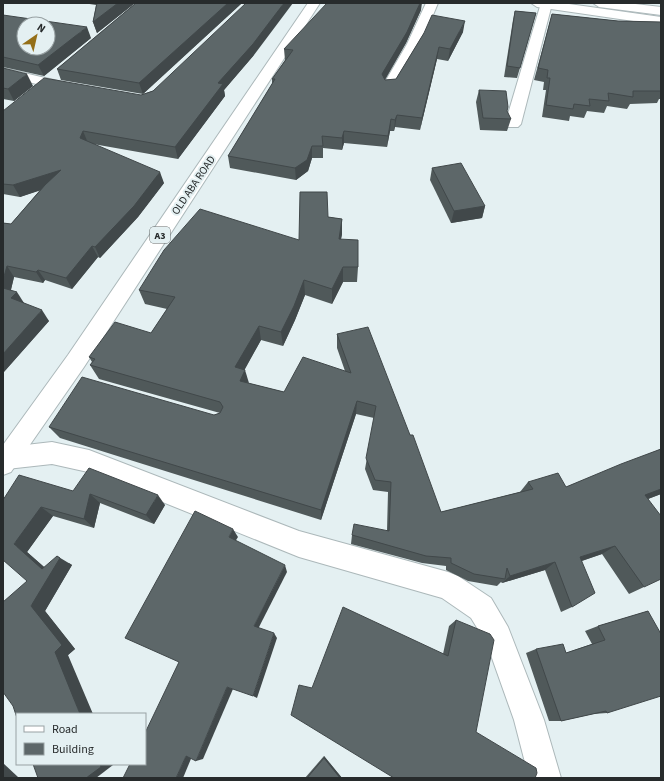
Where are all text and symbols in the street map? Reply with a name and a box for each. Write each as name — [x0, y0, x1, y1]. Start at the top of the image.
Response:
north arrow — [16, 16, 56, 56]
text: N — [34, 20, 49, 36]
street label: OLD ABA ROAD — [168, 153, 219, 218]
road number: A3 — [150, 227, 170, 243]
legend — [16, 713, 146, 765]
text: Road — [52, 721, 78, 738]
text: Building — [52, 741, 94, 758]

